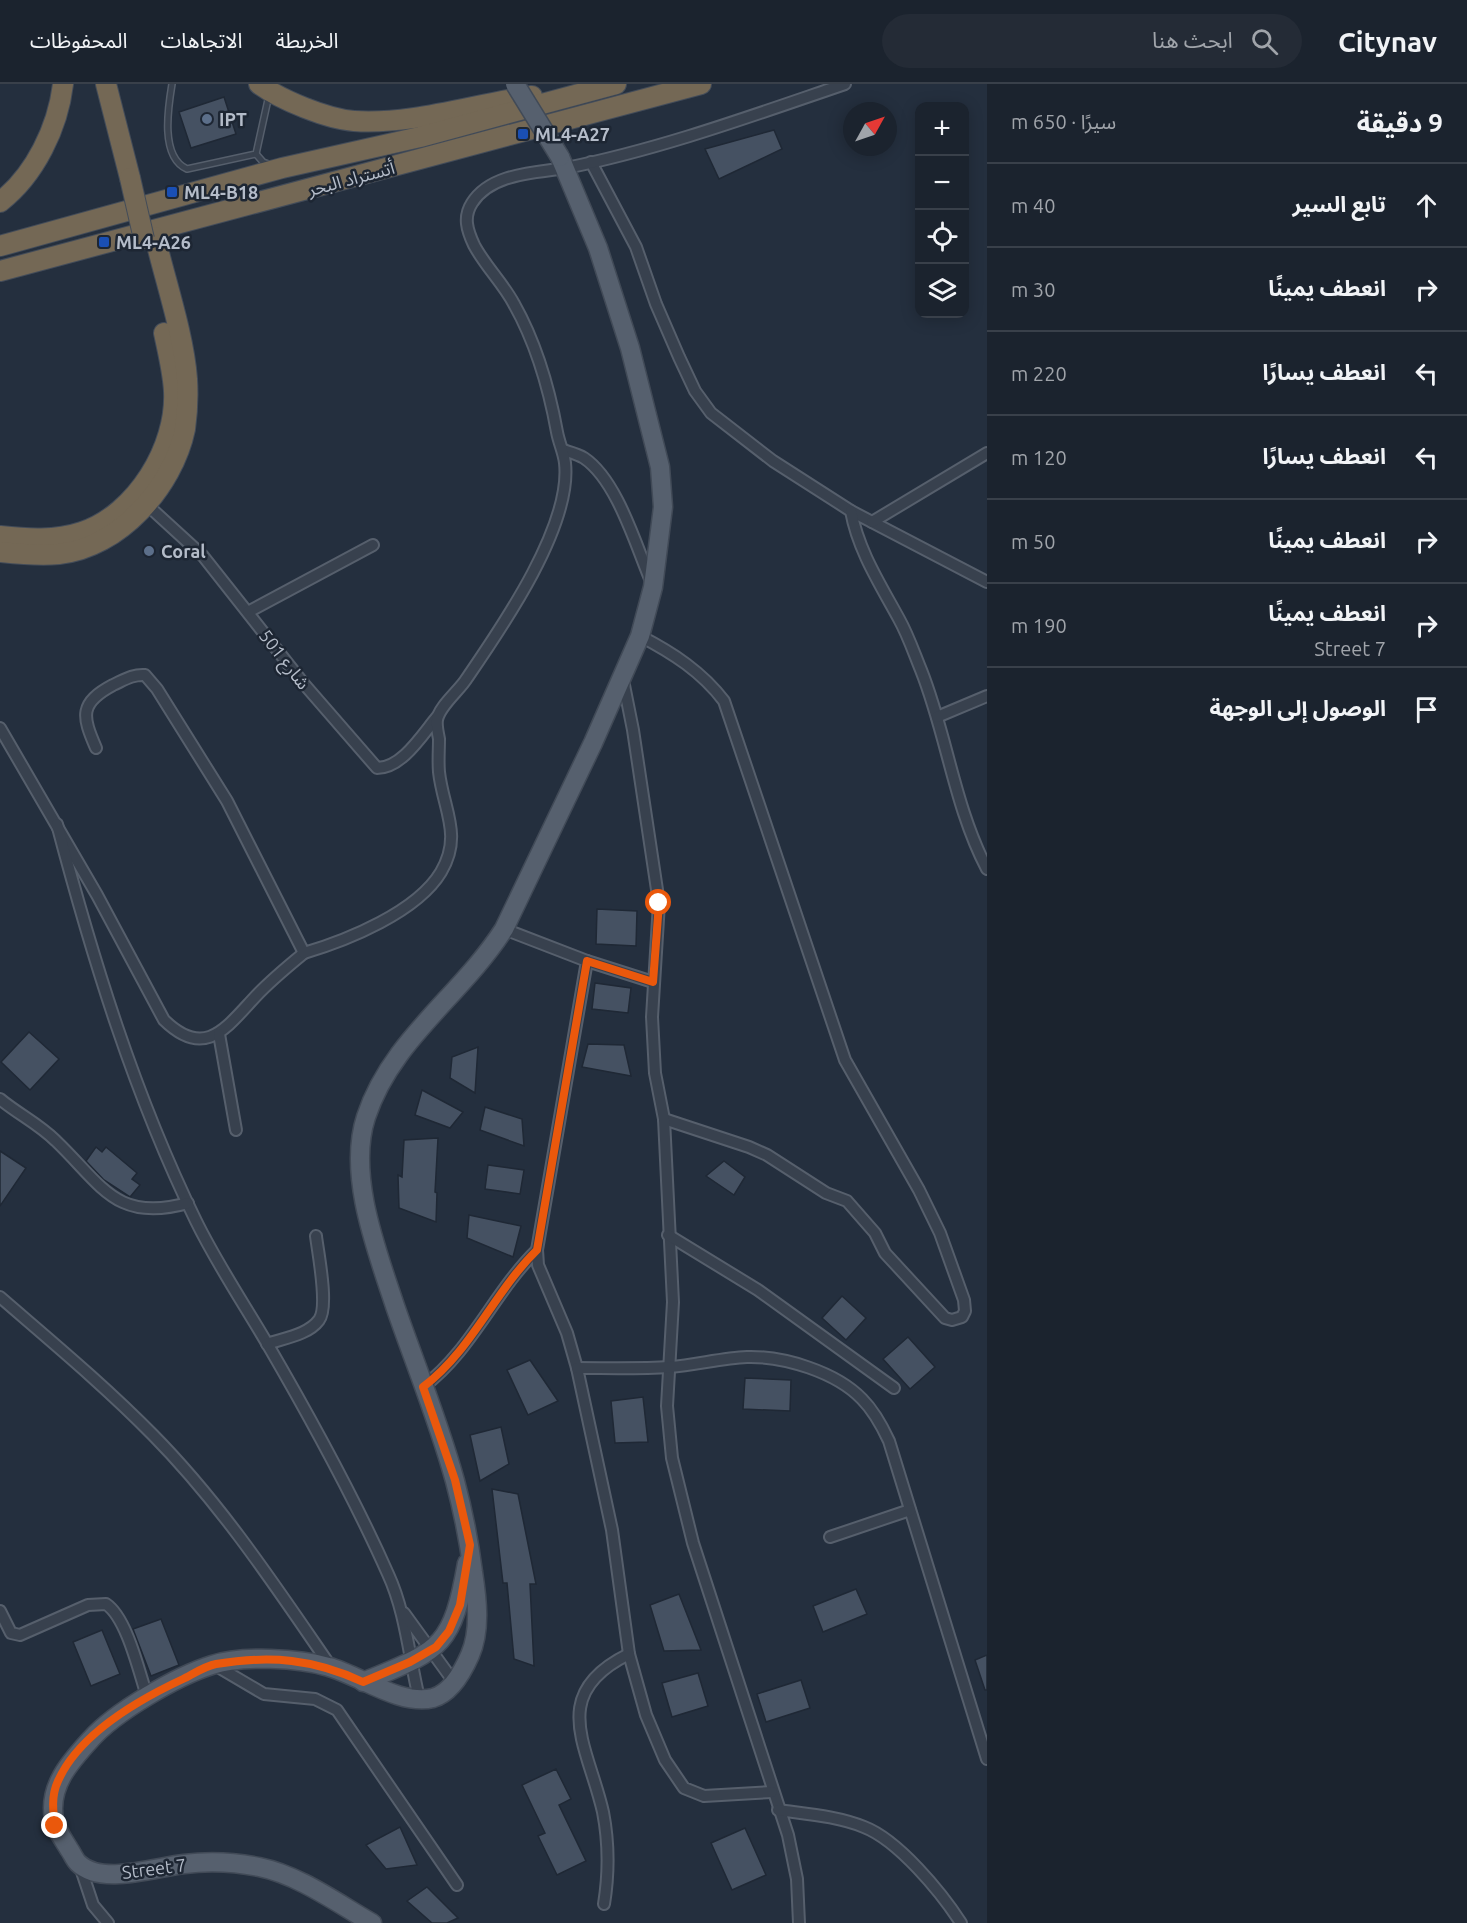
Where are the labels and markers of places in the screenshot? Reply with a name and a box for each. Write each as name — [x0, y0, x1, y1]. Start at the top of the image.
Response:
place label: IPT — [219, 109, 247, 129]
marker: IPT — [200, 112, 214, 126]
place label: ML4-A27 — [535, 124, 610, 144]
marker: ML4-A27 — [516, 127, 530, 141]
place label: ML4-B18 — [184, 182, 258, 202]
marker: ML4-B18 — [165, 185, 179, 199]
place label: ML4-A26 — [116, 232, 191, 252]
marker: ML4-A26 — [97, 235, 111, 249]
place label: Coral — [161, 541, 206, 561]
marker: Coral — [142, 544, 156, 558]

